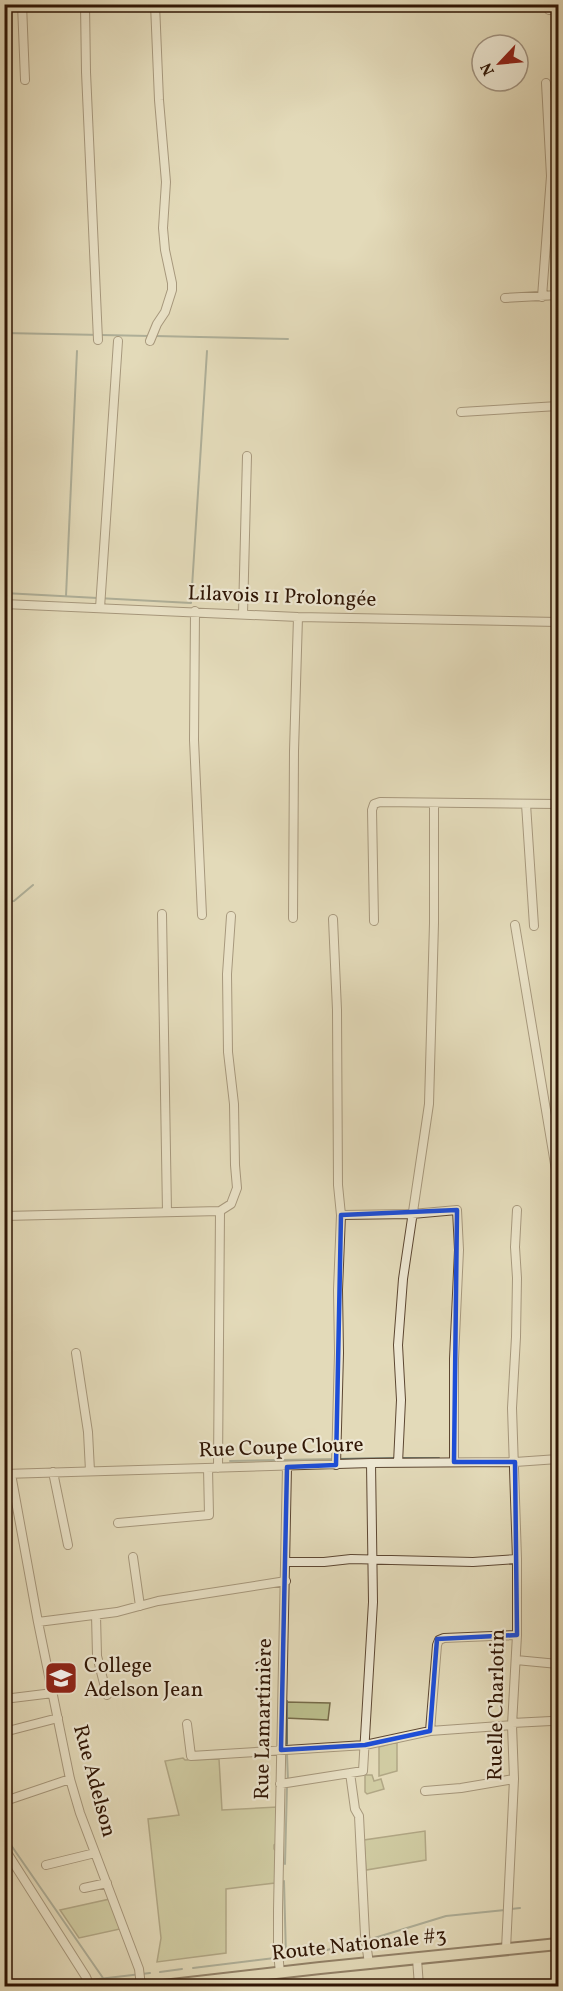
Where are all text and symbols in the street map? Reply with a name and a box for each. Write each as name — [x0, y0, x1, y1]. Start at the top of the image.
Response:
north arrow — [470, 33, 530, 93]
text: N — [476, 58, 501, 79]
street label: Lilavois 11 Prolongée — [187, 579, 377, 615]
street label: Rue Coupe Cloure — [198, 1431, 364, 1465]
street label: Ruelle Charlotin — [481, 1629, 513, 1781]
street label: Rue Lamartinière — [248, 1638, 280, 1800]
place label: College Adelson Jean — [84, 1652, 203, 1705]
school or university icon: College Adelson Jean — [43, 1660, 79, 1696]
street label: Rue Adelson — [65, 1721, 123, 1841]
street label: Route Nationale #3 — [270, 1921, 448, 1969]

